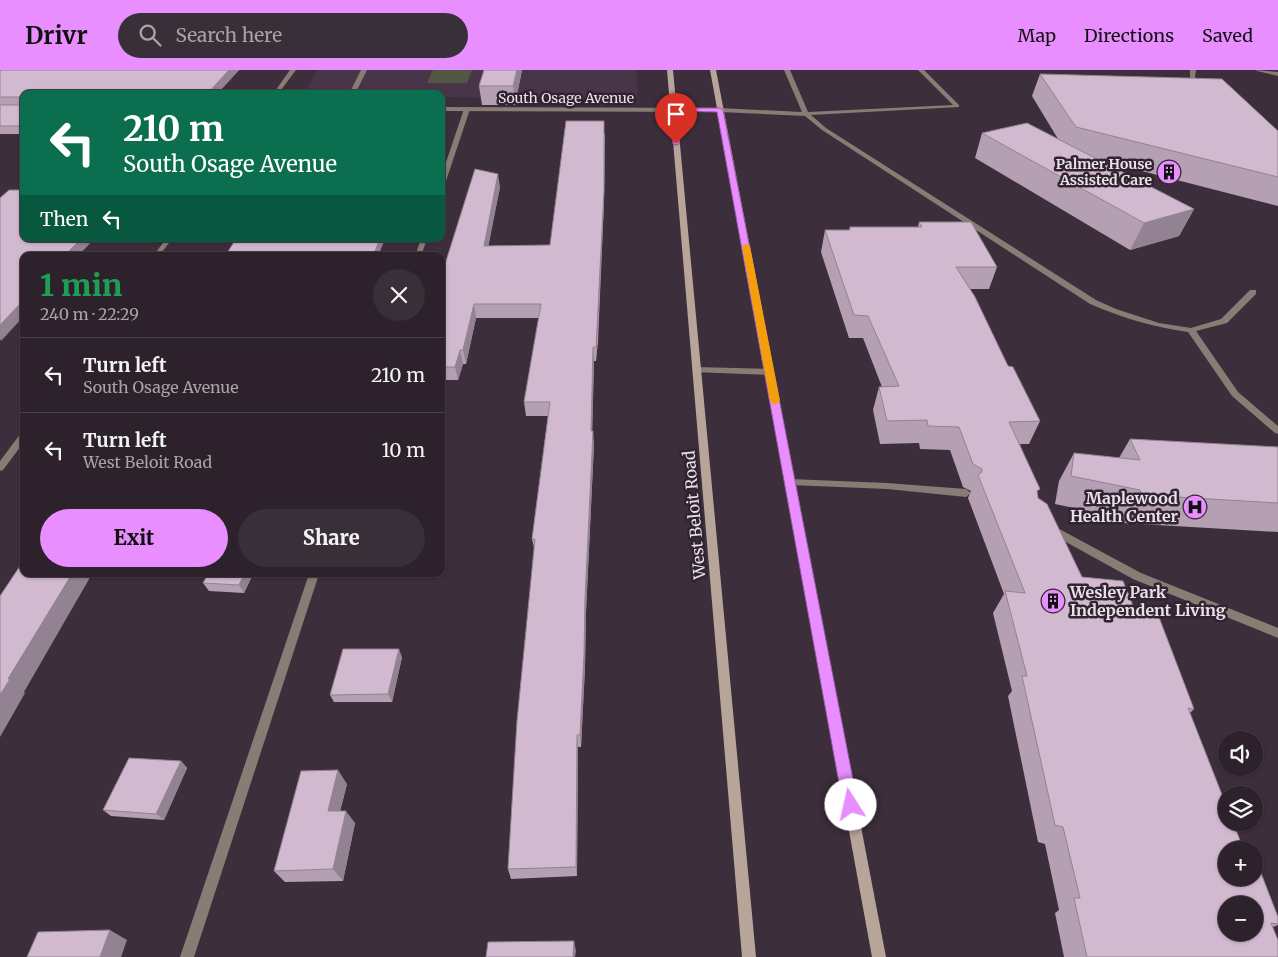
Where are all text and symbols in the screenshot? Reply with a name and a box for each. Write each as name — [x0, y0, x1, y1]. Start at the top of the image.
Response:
search box — [118, 13, 468, 58]
text: Drivr — [25, 20, 88, 51]
icon: search — [136, 21, 164, 49]
text: Search here — [176, 23, 282, 47]
text: Map — [1018, 24, 1056, 47]
text: Directions — [1084, 24, 1174, 47]
text: Saved — [1202, 24, 1253, 47]
street label: South Osage Avenue — [498, 89, 634, 107]
pin — [655, 93, 697, 144]
icon: arrive — [662, 100, 690, 128]
text: 210 m — [123, 107, 224, 151]
icon: left — [40, 110, 105, 175]
text: South Osage Avenue — [123, 150, 337, 178]
place label: Palmer House Assisted Care — [1056, 155, 1152, 189]
building icon: Palmer House Assisted Care — [1156, 159, 1182, 185]
icon: left — [98, 205, 126, 233]
text: Then — [40, 207, 88, 231]
text: 1 min — [40, 266, 122, 304]
button: close — [373, 269, 425, 321]
text: 240 m · 22:29 — [40, 304, 139, 324]
text: Turn left — [83, 353, 167, 377]
icon: left — [40, 361, 68, 389]
text: 210 m — [371, 363, 425, 387]
text: South Osage Avenue — [83, 377, 239, 397]
text: Turn left — [83, 428, 167, 452]
icon: left — [40, 436, 68, 464]
text: 10 m — [382, 438, 425, 462]
street label: West Beloit Road — [678, 449, 710, 581]
text: West Beloit Road — [83, 452, 212, 472]
place label: Maplewood Health Center — [1070, 488, 1179, 526]
hospital icon: Maplewood Health Center — [1182, 494, 1208, 520]
button: Exit — [40, 509, 228, 567]
button: Share — [238, 509, 425, 567]
place label: Wesley Park Independent Living — [1069, 582, 1226, 620]
building icon: Wesley Park Independent Living — [1040, 588, 1066, 614]
map controls — [1218, 731, 1263, 941]
button: sound — [1218, 731, 1263, 776]
position arrow — [824, 778, 876, 830]
button: layers — [1218, 786, 1263, 831]
button: + — [1218, 841, 1263, 886]
button: − — [1218, 896, 1263, 941]

